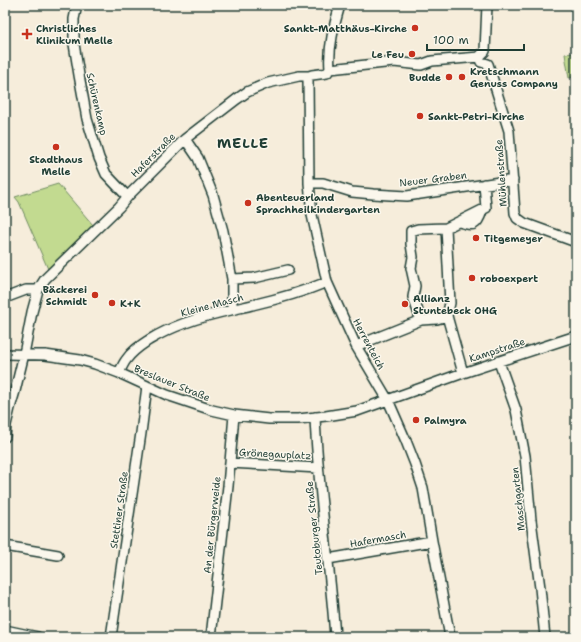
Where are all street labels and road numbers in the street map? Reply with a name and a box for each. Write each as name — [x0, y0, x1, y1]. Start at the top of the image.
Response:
street label: Schürenkamp — [83, 71, 111, 137]
street label: Haferstraße — [128, 130, 178, 180]
street label: Mühlenstraße — [492, 139, 510, 207]
street label: Neuer Graben — [399, 168, 467, 190]
street label: Kleine Masch — [179, 290, 245, 320]
street label: Herrenteich — [350, 316, 388, 372]
street label: Kampstraße — [467, 335, 527, 365]
street label: Breslauer Straße — [132, 362, 212, 404]
street label: Grönegauplatz — [239, 446, 311, 462]
street label: Maschgarten — [508, 467, 528, 531]
street label: Stettiner Straße — [107, 470, 131, 550]
street label: An der Bürgerweide — [200, 476, 224, 574]
street label: Teutoburger Straße — [303, 480, 325, 575]
street label: Hafermasch — [349, 528, 407, 550]

